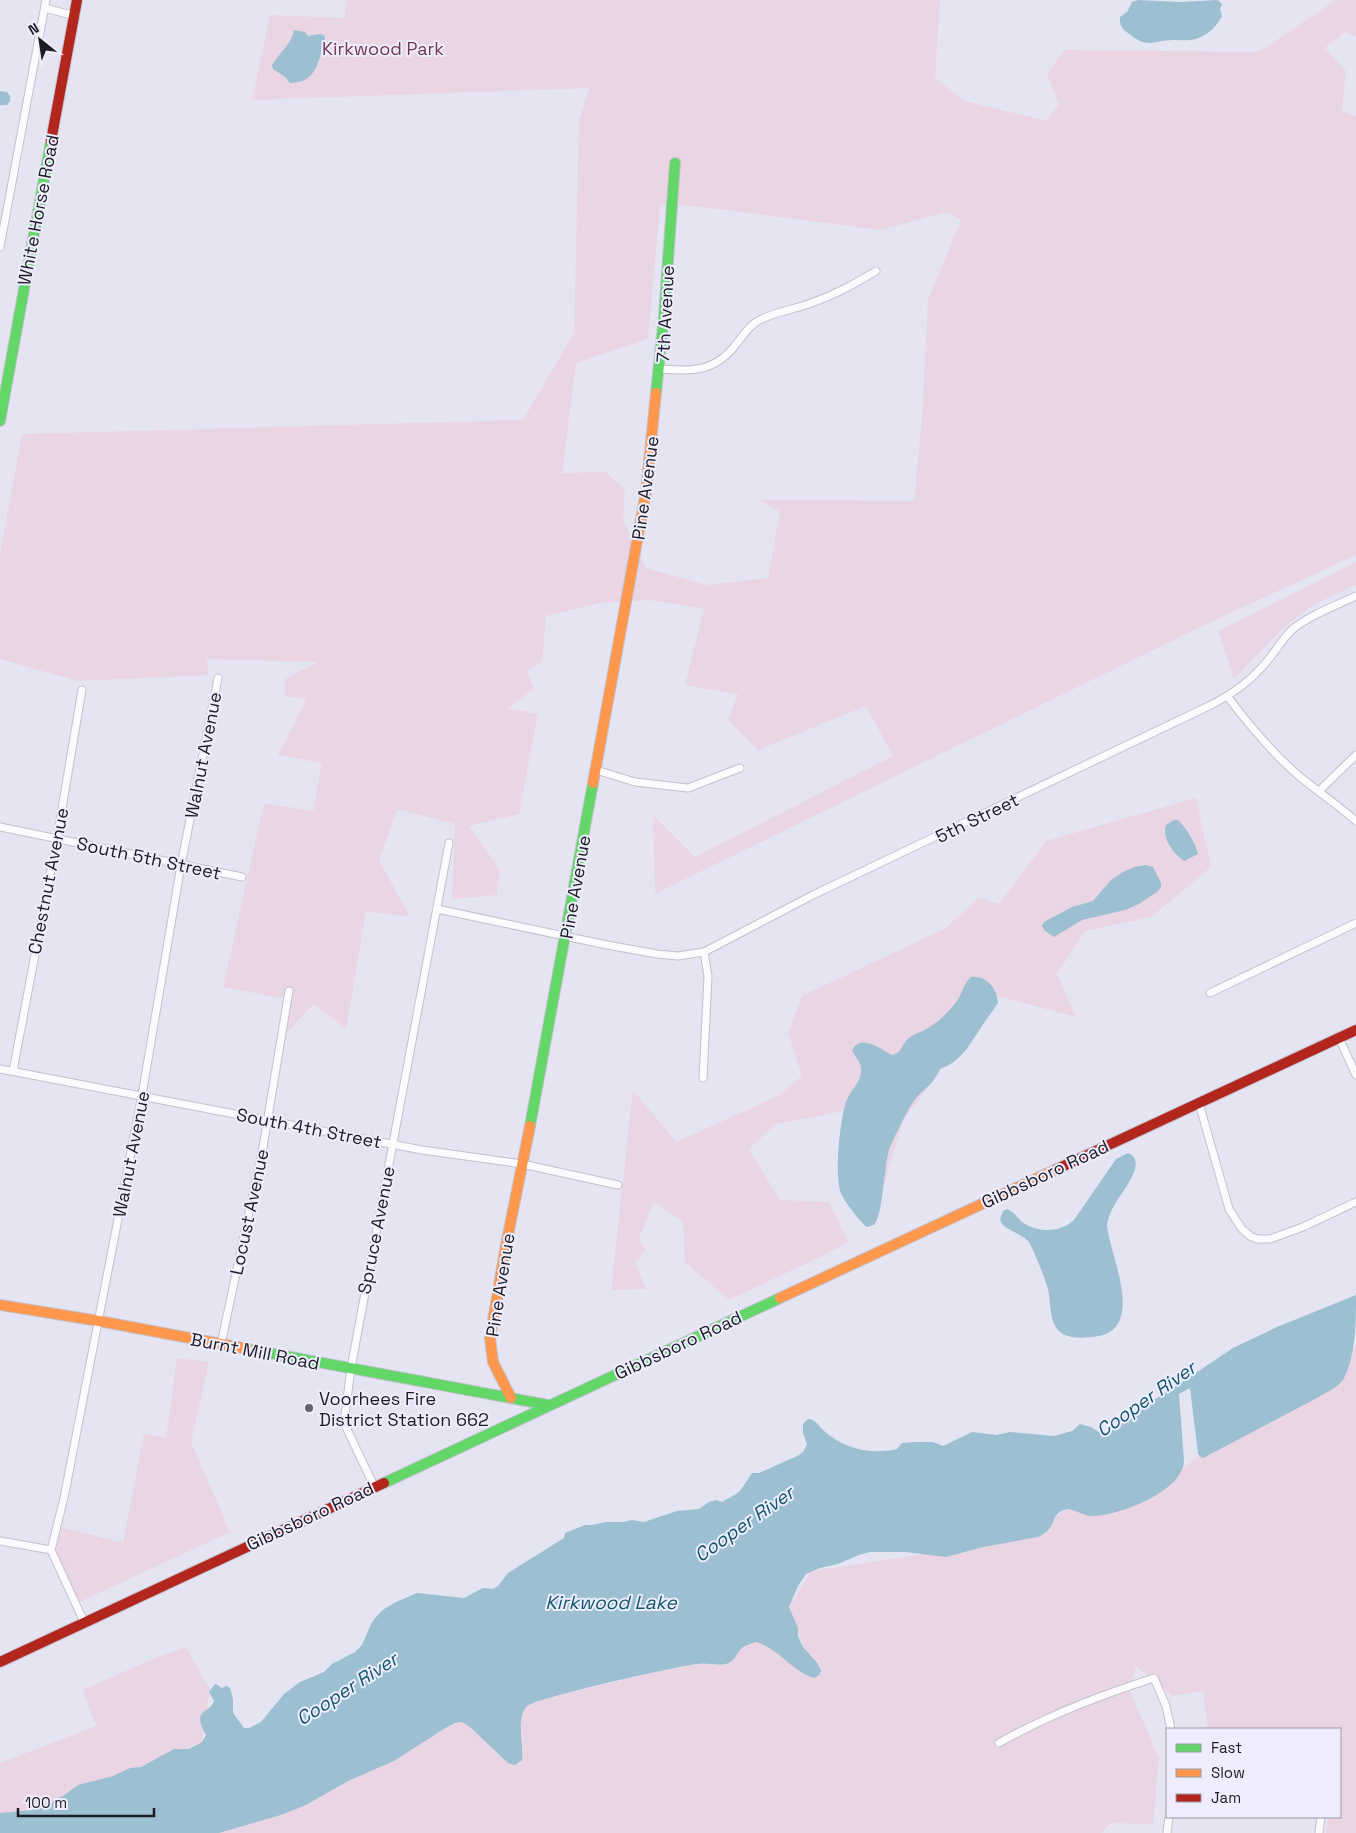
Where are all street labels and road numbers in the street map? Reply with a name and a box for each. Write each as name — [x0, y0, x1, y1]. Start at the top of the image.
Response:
street label: White Horse Road — [12, 133, 64, 287]
street label: 7th Avenue — [651, 265, 679, 363]
street label: Pine Avenue — [626, 434, 664, 542]
street label: Walnut Avenue — [179, 690, 227, 820]
street label: 5th Street — [932, 788, 1022, 848]
street label: Chestnut Avenue — [23, 806, 73, 956]
street label: South 5th Street — [75, 831, 223, 885]
street label: Pine Avenue — [555, 833, 595, 941]
street label: Walnut Avenue — [107, 1089, 155, 1219]
street label: South 4th Street — [235, 1103, 383, 1153]
street label: Gibbsboro Road — [978, 1134, 1112, 1214]
street label: Locust Avenue — [224, 1147, 274, 1277]
street label: Spruce Avenue — [352, 1164, 400, 1296]
street label: Pine Avenue — [480, 1231, 520, 1339]
street label: Gibbsboro Road — [611, 1305, 745, 1385]
street label: Burnt Mill Road — [189, 1327, 321, 1375]
street label: Gibbsboro Road — [243, 1476, 377, 1556]

